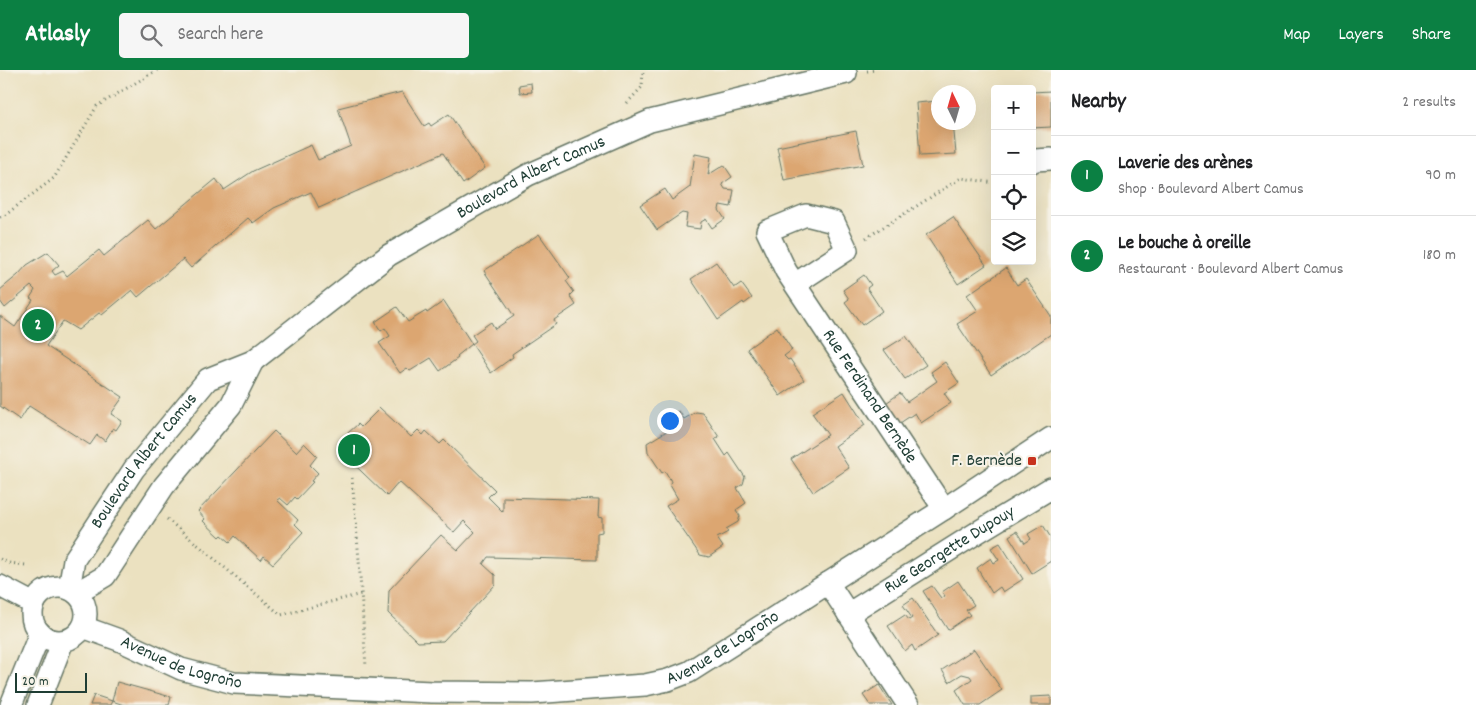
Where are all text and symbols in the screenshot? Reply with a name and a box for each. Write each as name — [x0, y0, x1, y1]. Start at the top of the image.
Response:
search box — [119, 13, 469, 58]
text: Atlasly — [25, 18, 89, 52]
icon: search — [137, 21, 165, 49]
text: Search here — [177, 22, 263, 49]
text: Map — [1283, 23, 1310, 48]
text: Layers — [1338, 23, 1384, 48]
text: Share — [1412, 23, 1451, 48]
north arrow — [931, 85, 976, 130]
map controls — [991, 85, 1036, 265]
button: + — [991, 85, 1036, 130]
text: Nearby — [1071, 88, 1126, 118]
text: 2 results — [1402, 91, 1456, 114]
street label: Boulevard Albert Camus — [452, 130, 610, 226]
button: − — [991, 130, 1036, 175]
text: Laverie des arènes — [1118, 151, 1253, 178]
text: 1 — [1085, 164, 1089, 187]
text: 90 m — [1425, 164, 1456, 187]
button: locate — [991, 175, 1036, 220]
text: Shop · Boulevard Albert Camus — [1118, 178, 1304, 201]
button: layers — [991, 220, 1036, 265]
text: Le bouche à oreille — [1118, 231, 1251, 258]
text: 2 — [1084, 244, 1091, 267]
text: 180 m — [1423, 244, 1456, 267]
text: Restaurant · Boulevard Albert Camus — [1118, 258, 1343, 281]
pin: 2 — [22, 306, 54, 344]
street label: Rue Ferdinand Bernède — [816, 325, 923, 469]
street label: Boulevard Albert Camus — [85, 388, 204, 534]
your location — [657, 408, 683, 434]
pin: 1 — [338, 431, 370, 469]
place label: F. Bernède — [951, 449, 1022, 474]
marker: F. Bernède — [1026, 455, 1038, 467]
street label: Rue Georgette Dupouy — [879, 500, 1020, 601]
street label: Avenue de Logroño — [663, 605, 784, 692]
street label: Avenue de Logroño — [116, 630, 242, 696]
scale bar — [15, 670, 88, 693]
text: 20 m — [22, 672, 49, 692]

